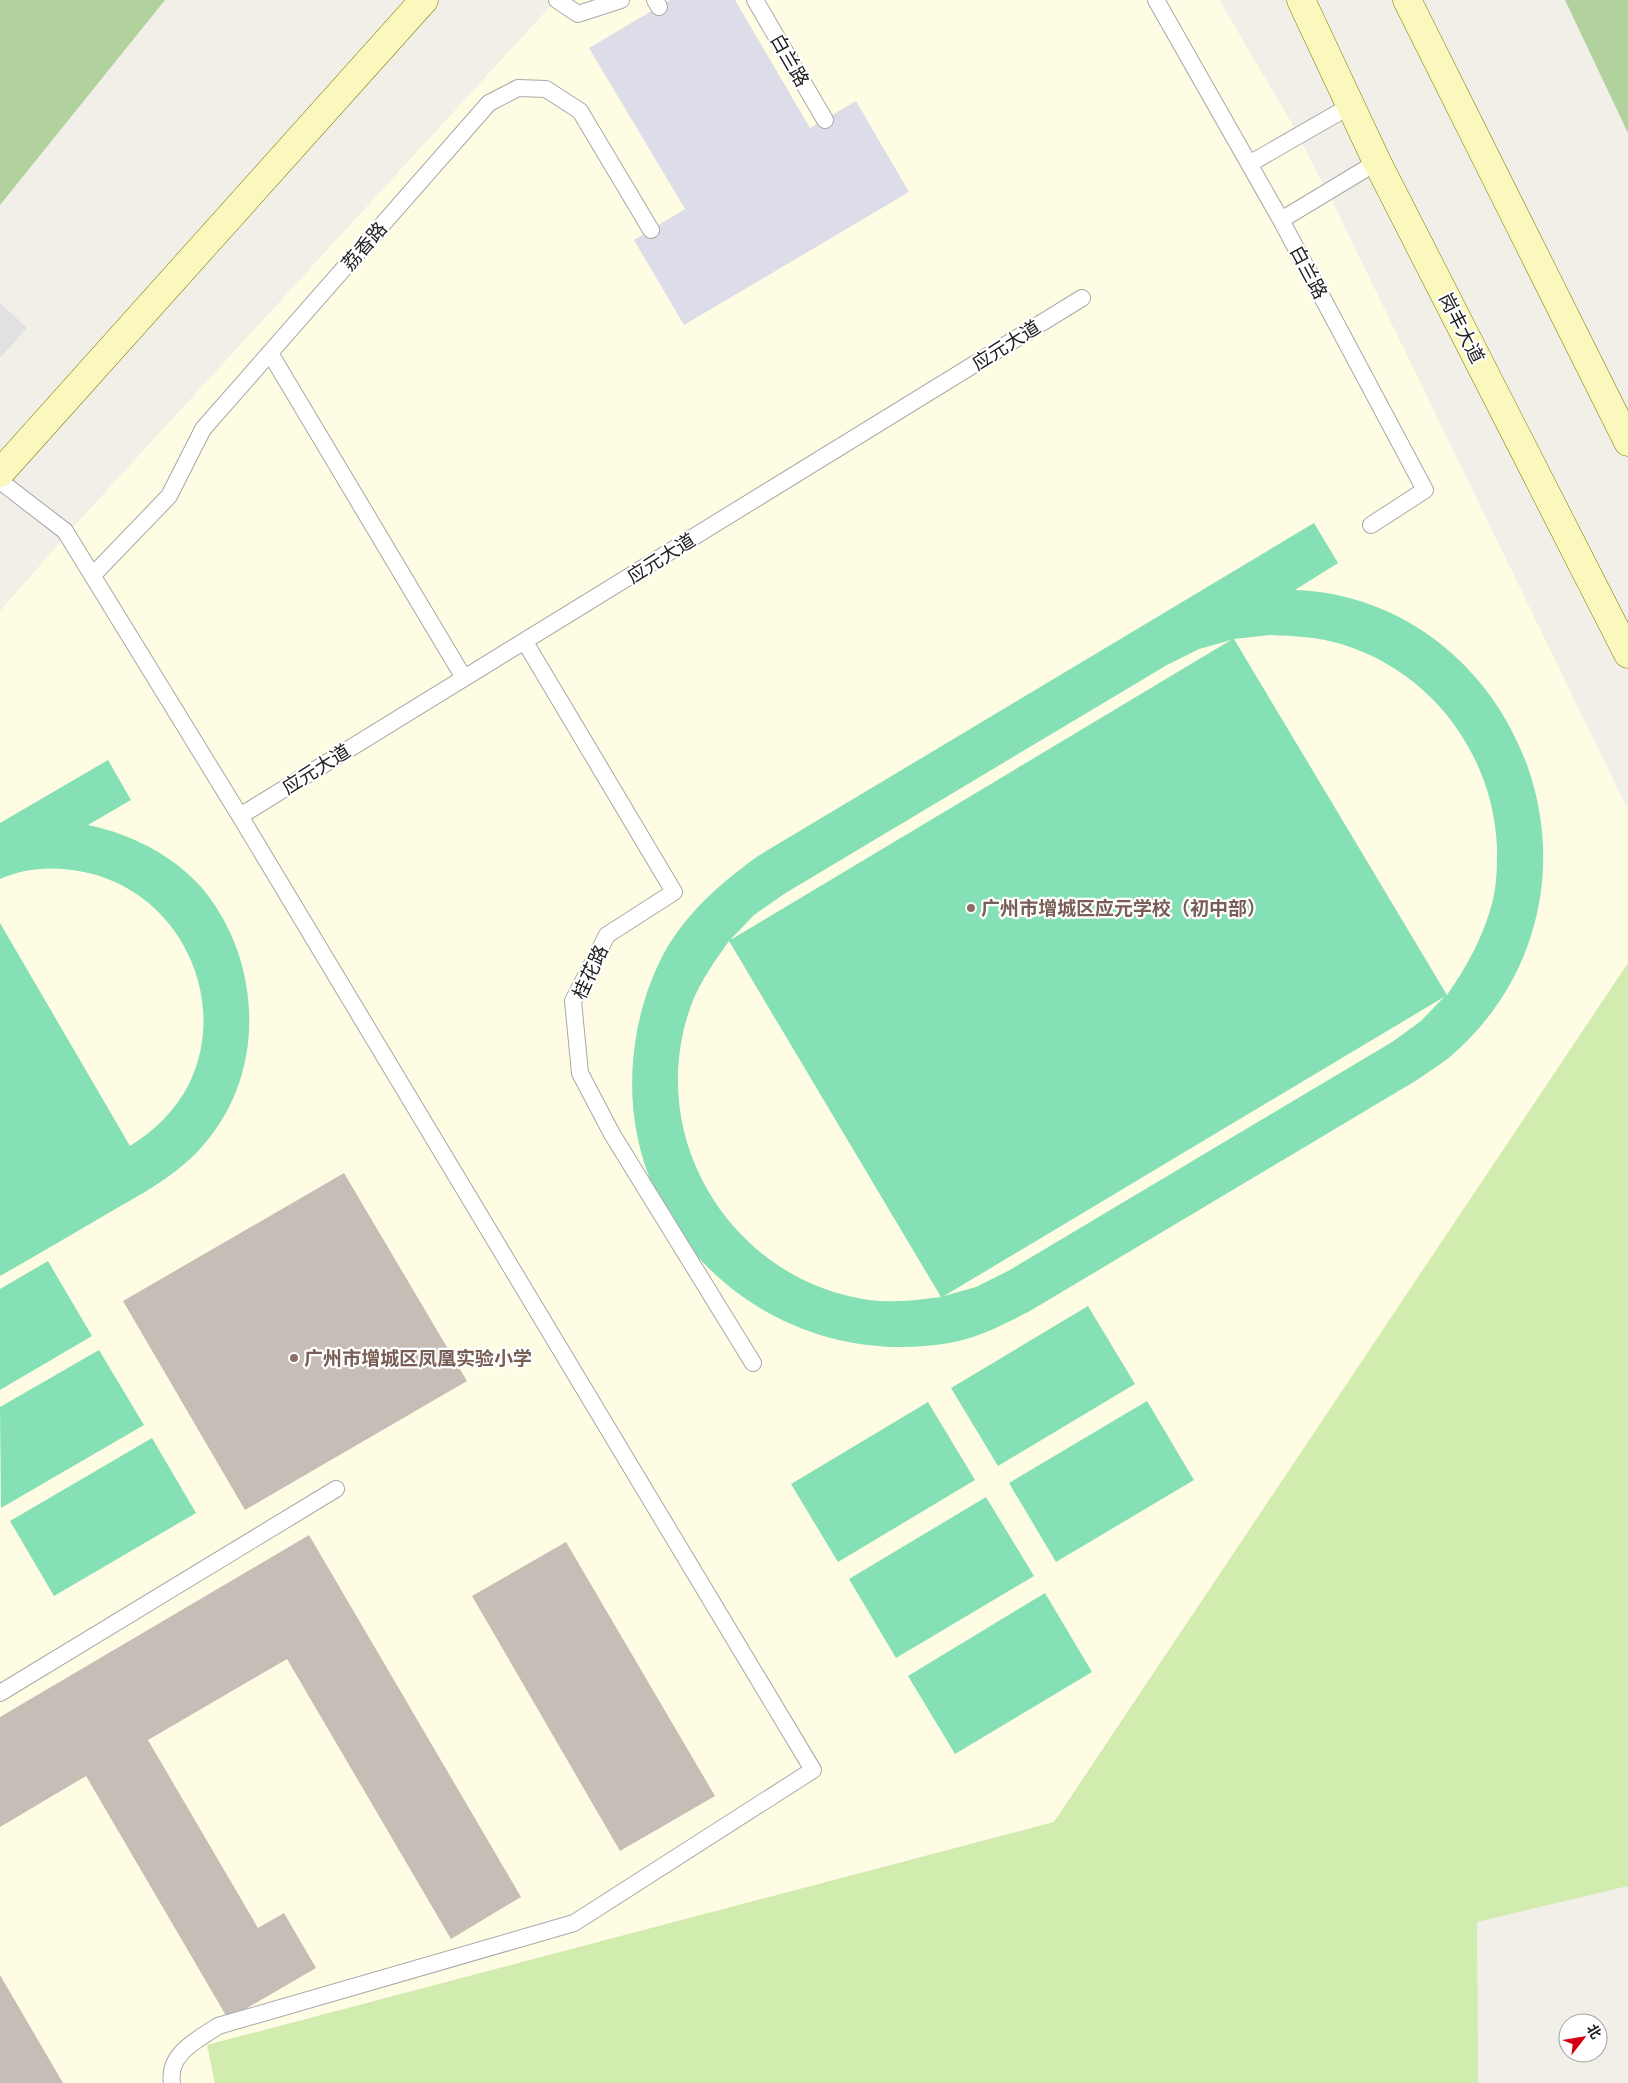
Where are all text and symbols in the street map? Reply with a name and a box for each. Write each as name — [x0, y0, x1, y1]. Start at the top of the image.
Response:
street label: 白兰路 — [765, 30, 813, 91]
street label: 荔香路 — [338, 218, 392, 275]
street label: 白兰路 — [1285, 242, 1331, 303]
street label: 岗丰大道 — [1434, 290, 1488, 367]
street label: 应元大道 — [968, 316, 1045, 375]
street label: 应元大道 — [623, 529, 700, 588]
street label: 应元大道 — [278, 740, 355, 799]
place label: 广州市增城区应元学校（初中部） — [981, 898, 1266, 920]
marker: 广州市增城区应元学校（初中部） — [965, 902, 977, 914]
street label: 桂花路 — [569, 942, 613, 1003]
place label: 广州市增城区凤凰实验小学 — [304, 1348, 532, 1370]
marker: 广州市增城区凤凰实验小学 — [288, 1352, 300, 1364]
north arrow — [1558, 2013, 1608, 2063]
text: 北 — [1583, 2021, 1605, 2042]

